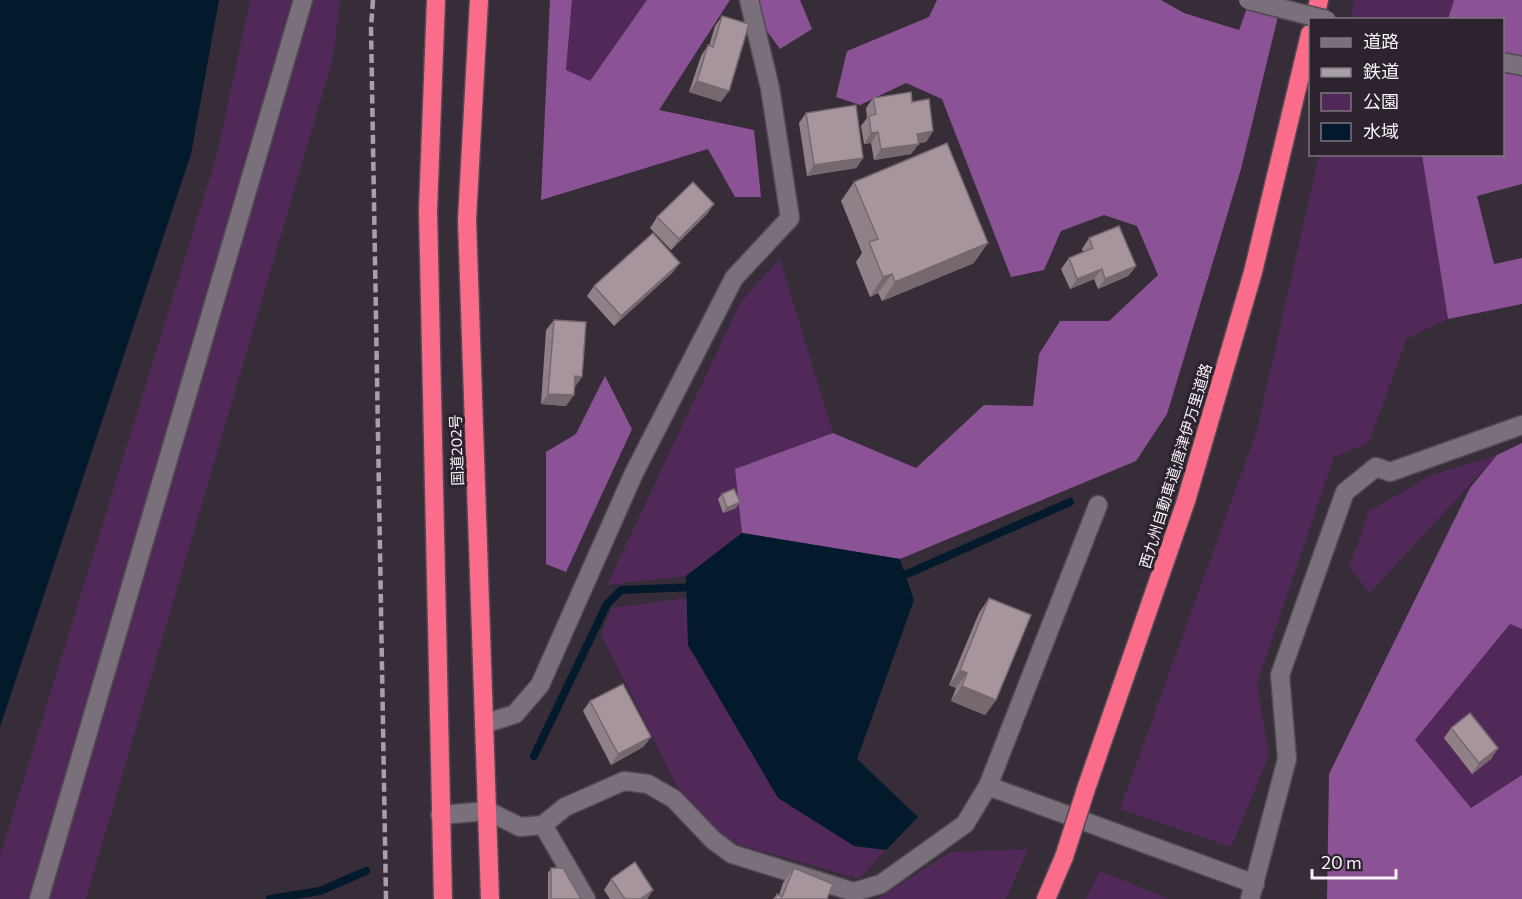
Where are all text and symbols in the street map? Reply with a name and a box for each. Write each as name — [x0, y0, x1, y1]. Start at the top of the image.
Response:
legend — [1309, 18, 1504, 156]
text: 道路 — [1363, 30, 1399, 52]
text: 鉄道 — [1363, 60, 1399, 82]
text: 公園 — [1363, 90, 1399, 112]
text: 水域 — [1363, 120, 1399, 142]
street label: 西九州自動車道;唐津伊万里道路 — [1135, 361, 1215, 570]
street label: 国道202号 — [446, 414, 466, 486]
scale bar — [1312, 842, 1396, 880]
text: 20 m — [1321, 851, 1362, 873]

